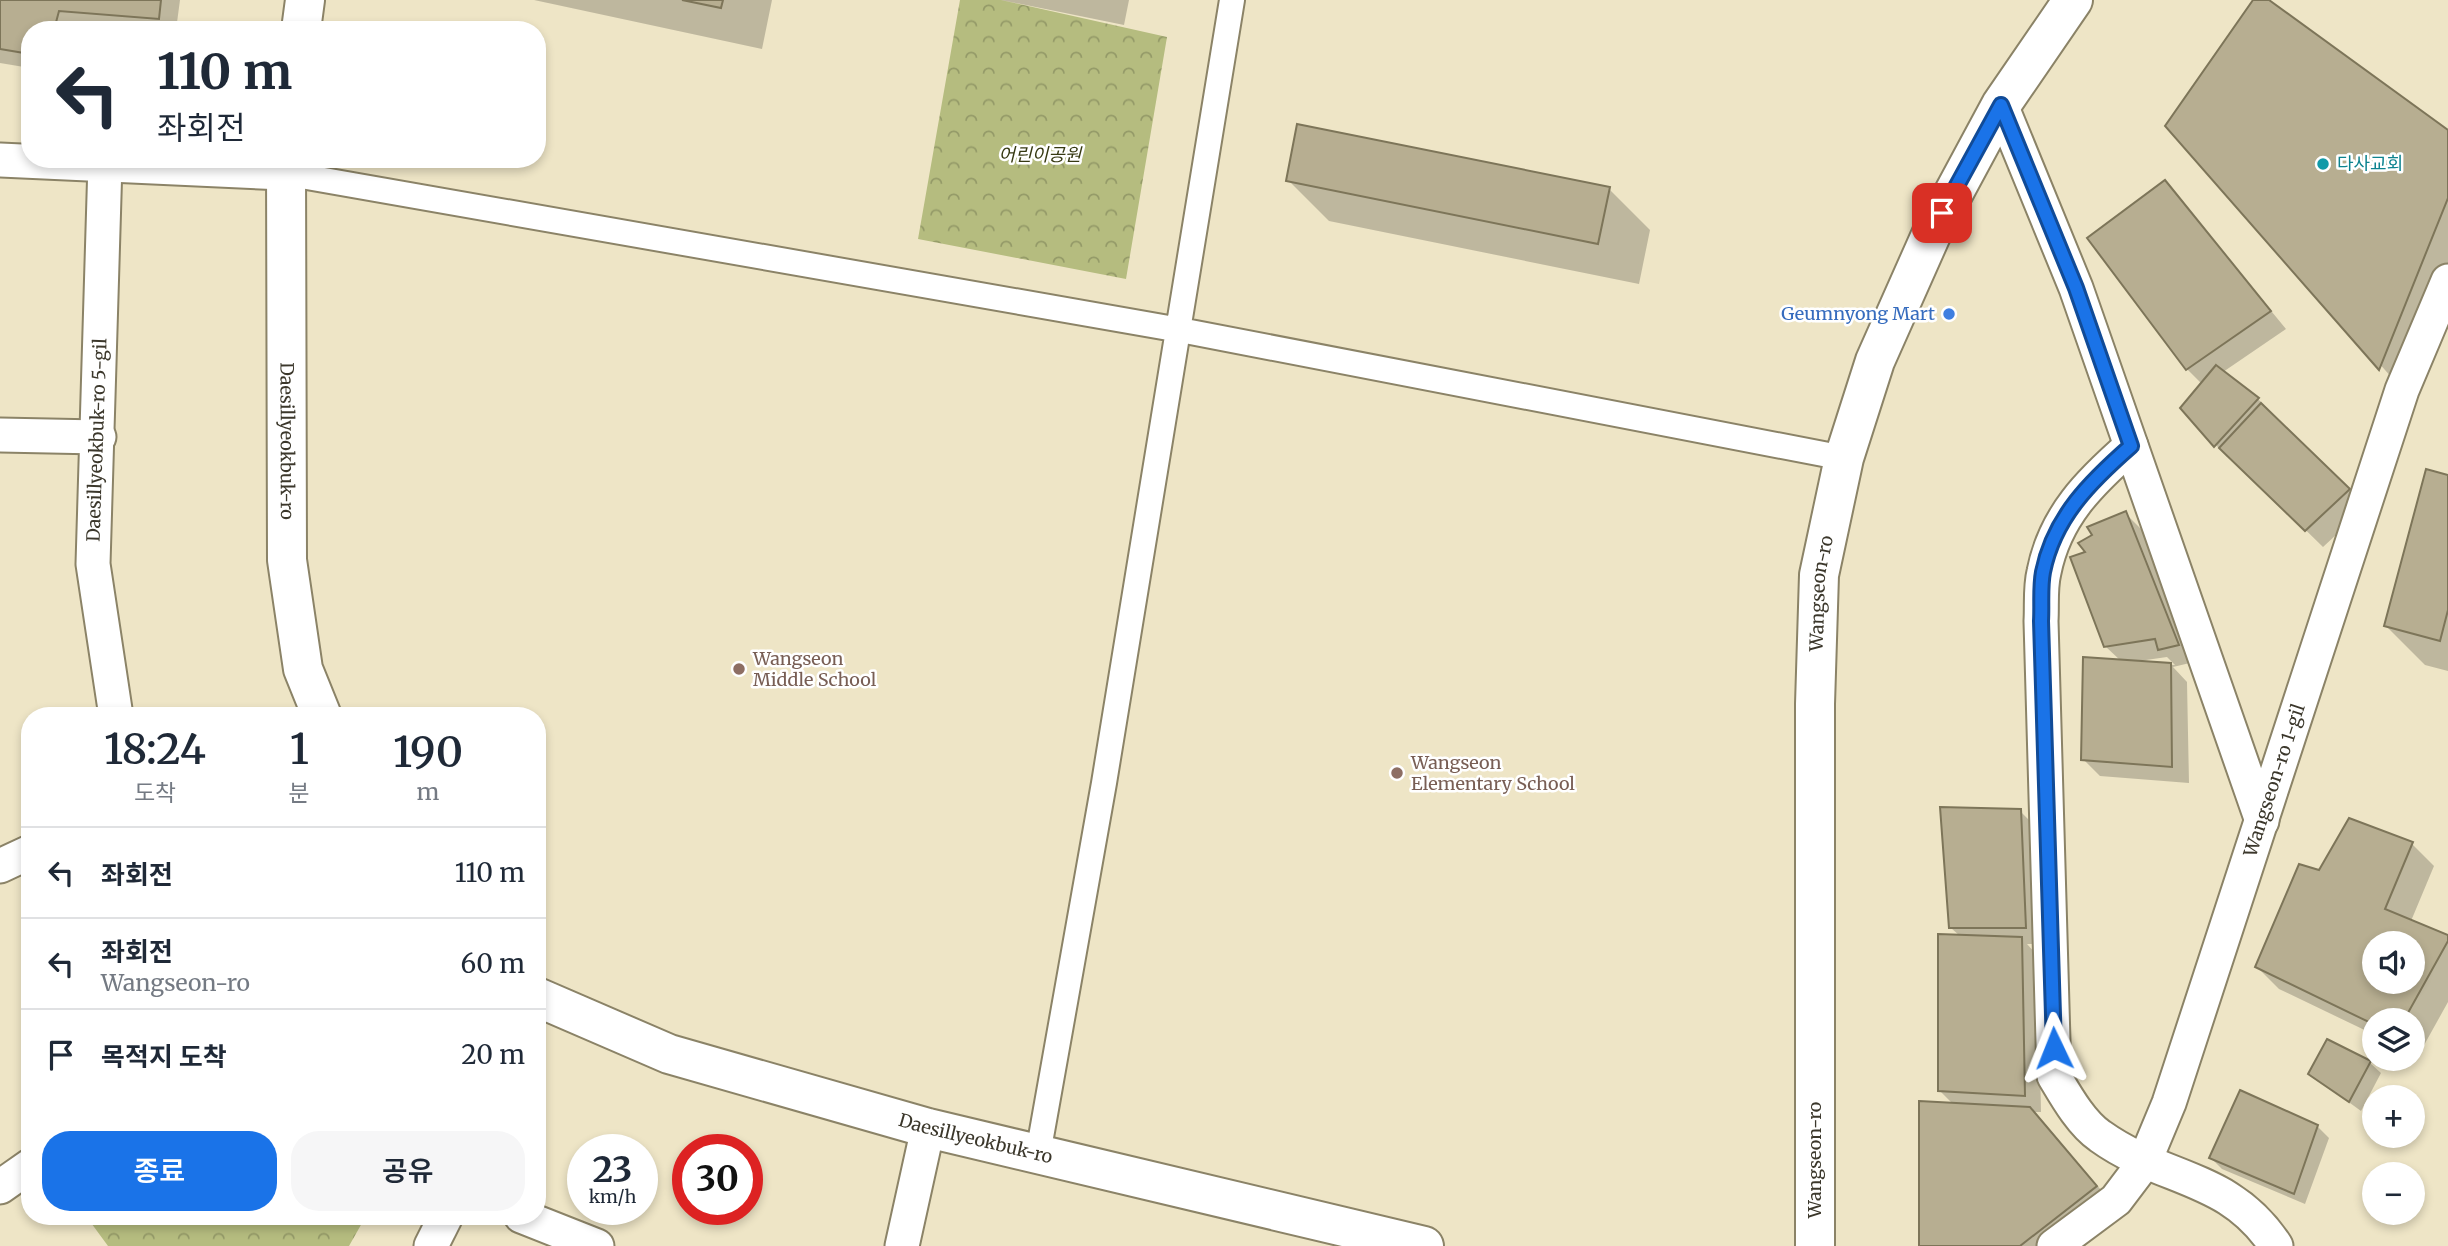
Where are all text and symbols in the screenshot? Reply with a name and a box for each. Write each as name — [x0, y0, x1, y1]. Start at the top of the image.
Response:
text: 110 m — [157, 41, 292, 102]
icon: left — [42, 49, 133, 140]
text: 좌회전 — [157, 108, 245, 148]
park label: 어린이공원 — [999, 143, 1083, 166]
place label: 다사교회 — [2337, 152, 2403, 175]
marker: 다사교회 — [2315, 156, 2331, 172]
pin — [1912, 183, 1972, 243]
icon: arrive — [1923, 194, 1961, 232]
place label: Geumnyong Mart — [1781, 302, 1935, 325]
marker: Geumnyong Mart — [1941, 306, 1957, 322]
street label: Daesillyeokbuk-ro 5-gil — [81, 337, 112, 542]
street label: Daesillyeokbuk-ro — [276, 362, 299, 520]
street label: Wangseon-ro — [1805, 533, 1838, 653]
place label: Wangseon Middle School — [752, 647, 877, 691]
marker: Wangseon Middle School — [731, 661, 747, 677]
street label: Wangseon-ro 1-gil — [2238, 701, 2310, 860]
text: 18:24 — [104, 723, 206, 775]
text: 1 — [290, 723, 309, 775]
text: 190 — [393, 726, 463, 778]
place label: Wangseon Elementary School — [1410, 751, 1575, 795]
marker: Wangseon Elementary School — [1389, 765, 1405, 781]
text: m — [417, 777, 439, 806]
text: 도착 — [134, 778, 176, 807]
text: 분 — [289, 778, 310, 807]
icon: left — [42, 854, 80, 892]
text: 110 m — [455, 856, 525, 889]
text: 좌회전 — [101, 858, 173, 891]
map controls — [2362, 931, 2425, 1225]
button: sound — [2362, 931, 2425, 994]
text: 좌회전 — [101, 935, 173, 968]
icon: left — [42, 945, 80, 983]
text: 60 m — [461, 947, 525, 980]
text: Wangseon-ro — [101, 968, 250, 997]
button: layers — [2362, 1008, 2425, 1071]
position arrow — [2017, 1011, 2091, 1085]
icon: arrive — [42, 1036, 80, 1074]
text: 20 m — [461, 1038, 525, 1071]
text: 목적지 도착 — [101, 1040, 227, 1073]
button: + — [2362, 1085, 2425, 1148]
street label: Wangseon-ro — [1803, 1102, 1826, 1219]
street label: Daesillyeokbuk-ro — [896, 1108, 1055, 1168]
button: 종료 — [42, 1131, 277, 1211]
button: 공유 — [291, 1131, 525, 1211]
speed limit sign: 30 — [672, 1134, 763, 1225]
text: 23 — [593, 1148, 632, 1192]
button: − — [2362, 1162, 2425, 1225]
text: km/h — [589, 1185, 636, 1208]

